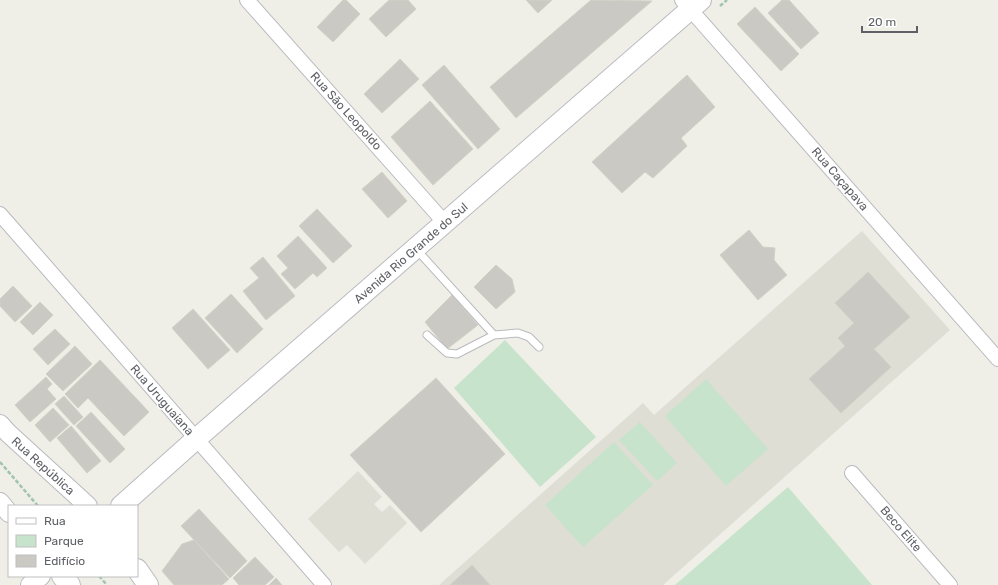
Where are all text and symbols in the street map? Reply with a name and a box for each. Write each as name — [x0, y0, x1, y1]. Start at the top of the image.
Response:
scale bar — [862, 8, 917, 34]
text: 20 m — [868, 15, 896, 29]
street label: Rua São Leopoldo — [307, 69, 385, 153]
street label: Rua Caçapava — [809, 145, 871, 213]
street label: Avenida Rio Grande do Sul — [351, 200, 471, 306]
street label: Rua Uruguaiana — [127, 362, 197, 438]
street label: Rua República — [9, 434, 77, 498]
street label: Beco Elite — [877, 503, 925, 555]
legend — [8, 505, 138, 577]
text: Rua — [44, 514, 66, 528]
text: Parque — [44, 534, 84, 548]
text: Edifício — [44, 554, 85, 568]

